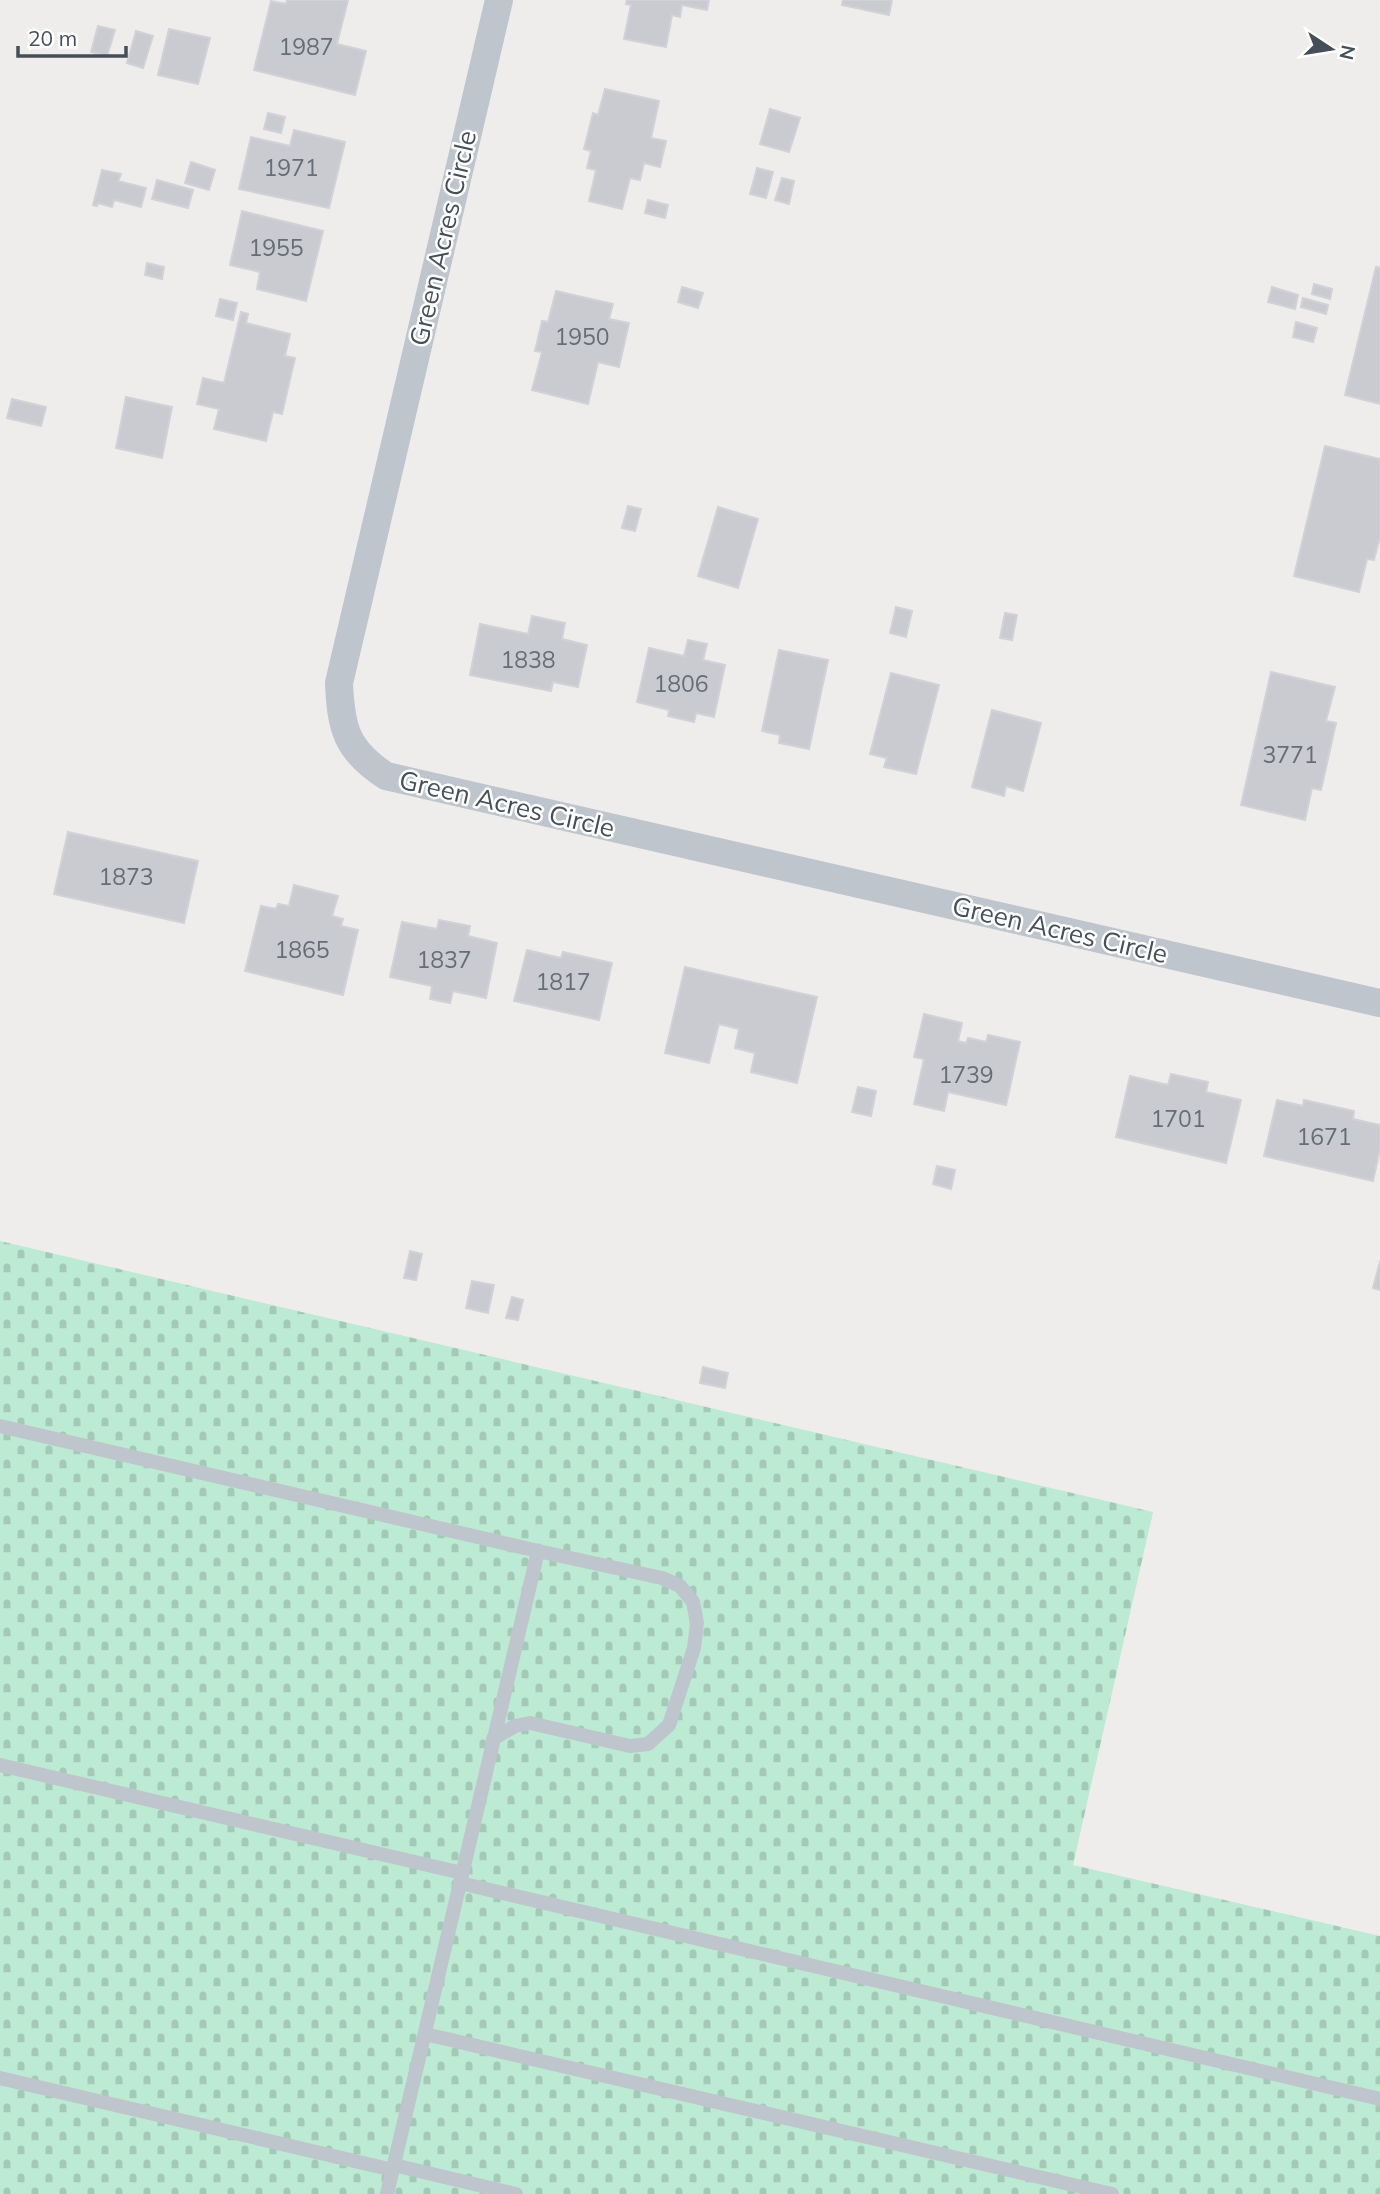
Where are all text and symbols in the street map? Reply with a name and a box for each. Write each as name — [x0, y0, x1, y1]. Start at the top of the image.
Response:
scale bar — [18, 14, 126, 58]
north arrow — [1296, 14, 1366, 84]
text: 20 m — [28, 25, 77, 51]
house number: 1987 — [278, 32, 334, 61]
text: N — [1334, 43, 1361, 62]
street label: Green Acres Circle — [402, 127, 483, 349]
house number: 1971 — [263, 153, 319, 182]
house number: 1955 — [248, 233, 304, 262]
house number: 1950 — [554, 322, 610, 351]
house number: 1838 — [500, 645, 556, 674]
house number: 1806 — [653, 669, 709, 698]
house number: 3771 — [1262, 740, 1318, 769]
street label: Green Acres Circle — [396, 763, 618, 844]
house number: 1873 — [98, 862, 154, 891]
street label: Green Acres Circle — [949, 889, 1171, 970]
house number: 1865 — [274, 935, 330, 964]
house number: 1837 — [416, 945, 472, 974]
house number: 1817 — [535, 967, 591, 996]
house number: 1739 — [938, 1060, 994, 1089]
house number: 1701 — [1150, 1104, 1206, 1133]
house number: 1671 — [1296, 1122, 1352, 1151]

